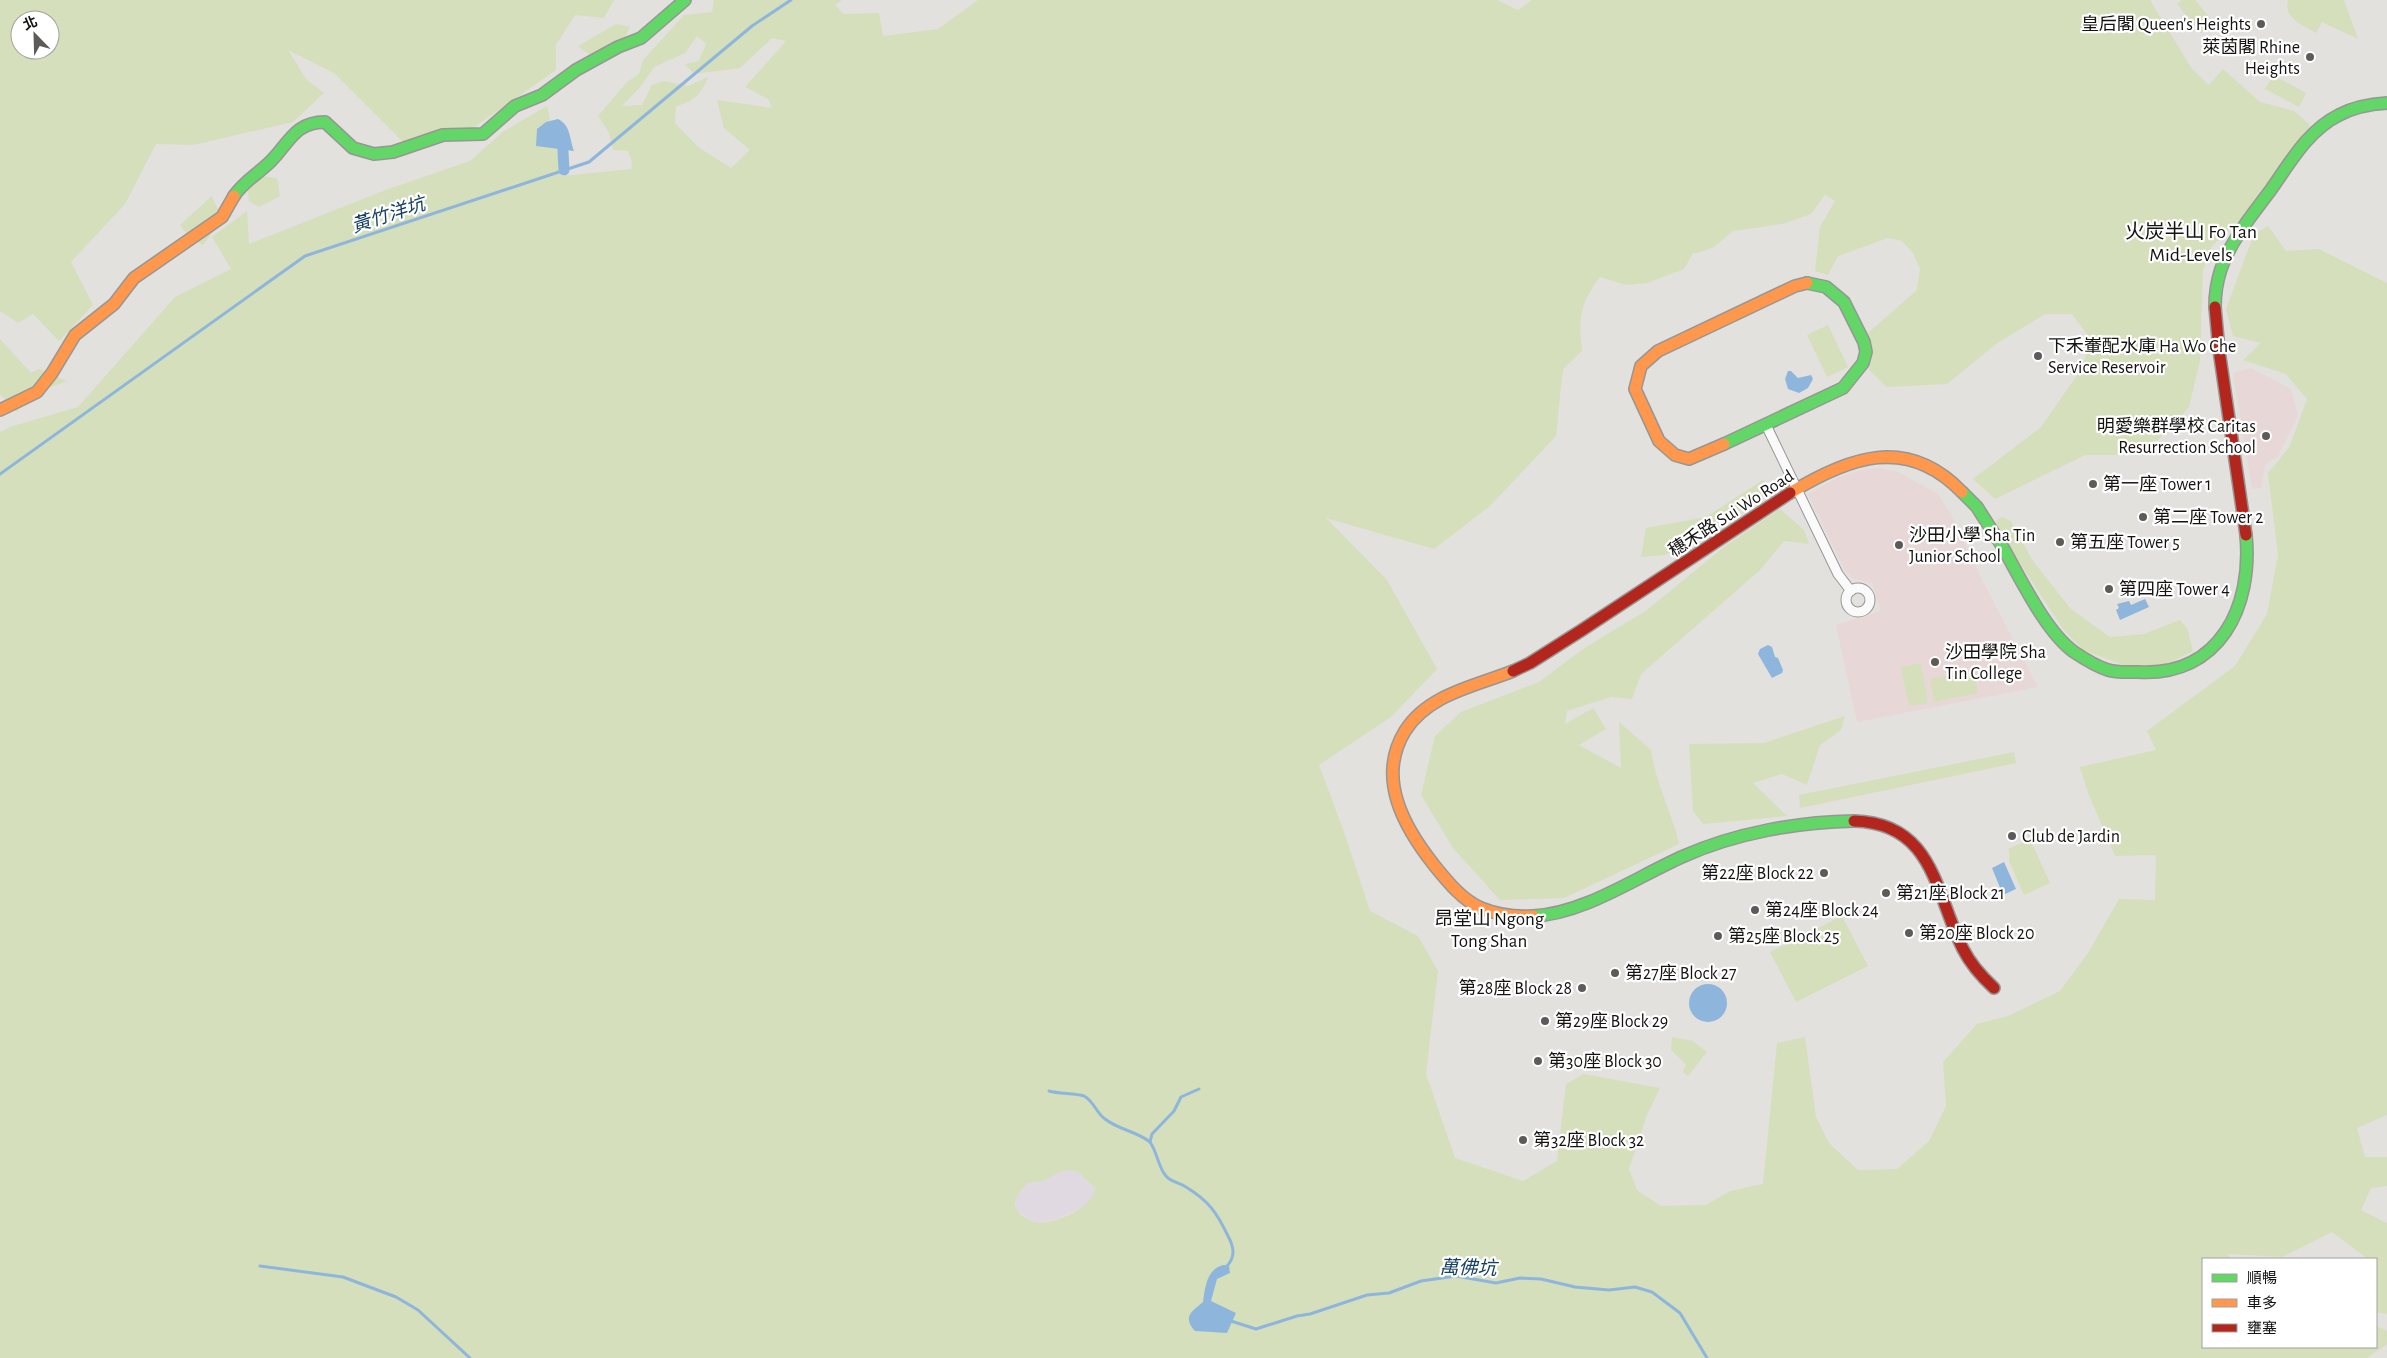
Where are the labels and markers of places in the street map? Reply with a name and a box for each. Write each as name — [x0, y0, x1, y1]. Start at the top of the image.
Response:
place label: 皇后閣 Queen's Heights — [2081, 15, 2251, 34]
marker: 皇后閣 Queen's Heights — [2255, 18, 2267, 30]
place label: 萊茵閣 Rhine Heights — [2202, 37, 2300, 78]
marker: 萊茵閣 Rhine Heights — [2304, 51, 2316, 63]
place label: 下禾輋配水庫 Ha Wo Che Service Reservoir — [2048, 336, 2236, 377]
marker: 下禾輋配水庫 Ha Wo Che Service Reservoir — [2032, 350, 2044, 362]
place label: 明愛樂群學校 Caritas Resurrection School — [2097, 416, 2256, 457]
marker: 明愛樂群學校 Caritas Resurrection School — [2260, 430, 2272, 442]
place label: 第一座 Tower 1 — [2103, 474, 2211, 494]
marker: 第一座 Tower 1 — [2087, 478, 2099, 490]
place label: 第二座 Tower 2 — [2153, 507, 2263, 527]
marker: 第二座 Tower 2 — [2137, 511, 2149, 523]
place label: 沙田小學 Sha Tin Junior School — [1909, 525, 2035, 566]
place label: 第五座 Tower 5 — [2070, 532, 2180, 552]
marker: 第五座 Tower 5 — [2054, 536, 2066, 548]
marker: 沙田小學 Sha Tin Junior School — [1893, 539, 1905, 551]
place label: 第四座 Tower 4 — [2119, 579, 2230, 599]
marker: 第四座 Tower 4 — [2103, 583, 2115, 595]
place label: 沙田學院 Sha Tin College — [1945, 642, 2046, 683]
marker: 沙田學院 Sha Tin College — [1929, 656, 1941, 668]
place label: Club de Jardin — [2022, 828, 2120, 846]
marker: Club de Jardin — [2006, 830, 2018, 842]
place label: 第22座 Block 22 — [1701, 863, 1814, 883]
marker: 第22座 Block 22 — [1818, 867, 1830, 879]
place label: 第21座 Block 21 — [1896, 883, 2005, 903]
marker: 第21座 Block 21 — [1880, 887, 1892, 899]
place label: 第24座 Block 24 — [1765, 900, 1879, 920]
marker: 第24座 Block 24 — [1749, 904, 1761, 916]
place label: 第20座 Block 20 — [1919, 923, 2034, 943]
place label: 第25座 Block 25 — [1728, 926, 1839, 946]
marker: 第20座 Block 20 — [1903, 927, 1915, 939]
marker: 第25座 Block 25 — [1712, 930, 1724, 942]
place label: 第27座 Block 27 — [1625, 963, 1736, 983]
marker: 第27座 Block 27 — [1609, 967, 1621, 979]
place label: 第28座 Block 28 — [1459, 978, 1572, 998]
marker: 第28座 Block 28 — [1576, 982, 1588, 994]
place label: 第29座 Block 29 — [1555, 1011, 1668, 1031]
marker: 第29座 Block 29 — [1539, 1015, 1551, 1027]
place label: 第30座 Block 30 — [1548, 1051, 1662, 1071]
marker: 第30座 Block 30 — [1532, 1055, 1544, 1067]
place label: 第32座 Block 32 — [1533, 1130, 1644, 1150]
marker: 第32座 Block 32 — [1517, 1134, 1529, 1146]

